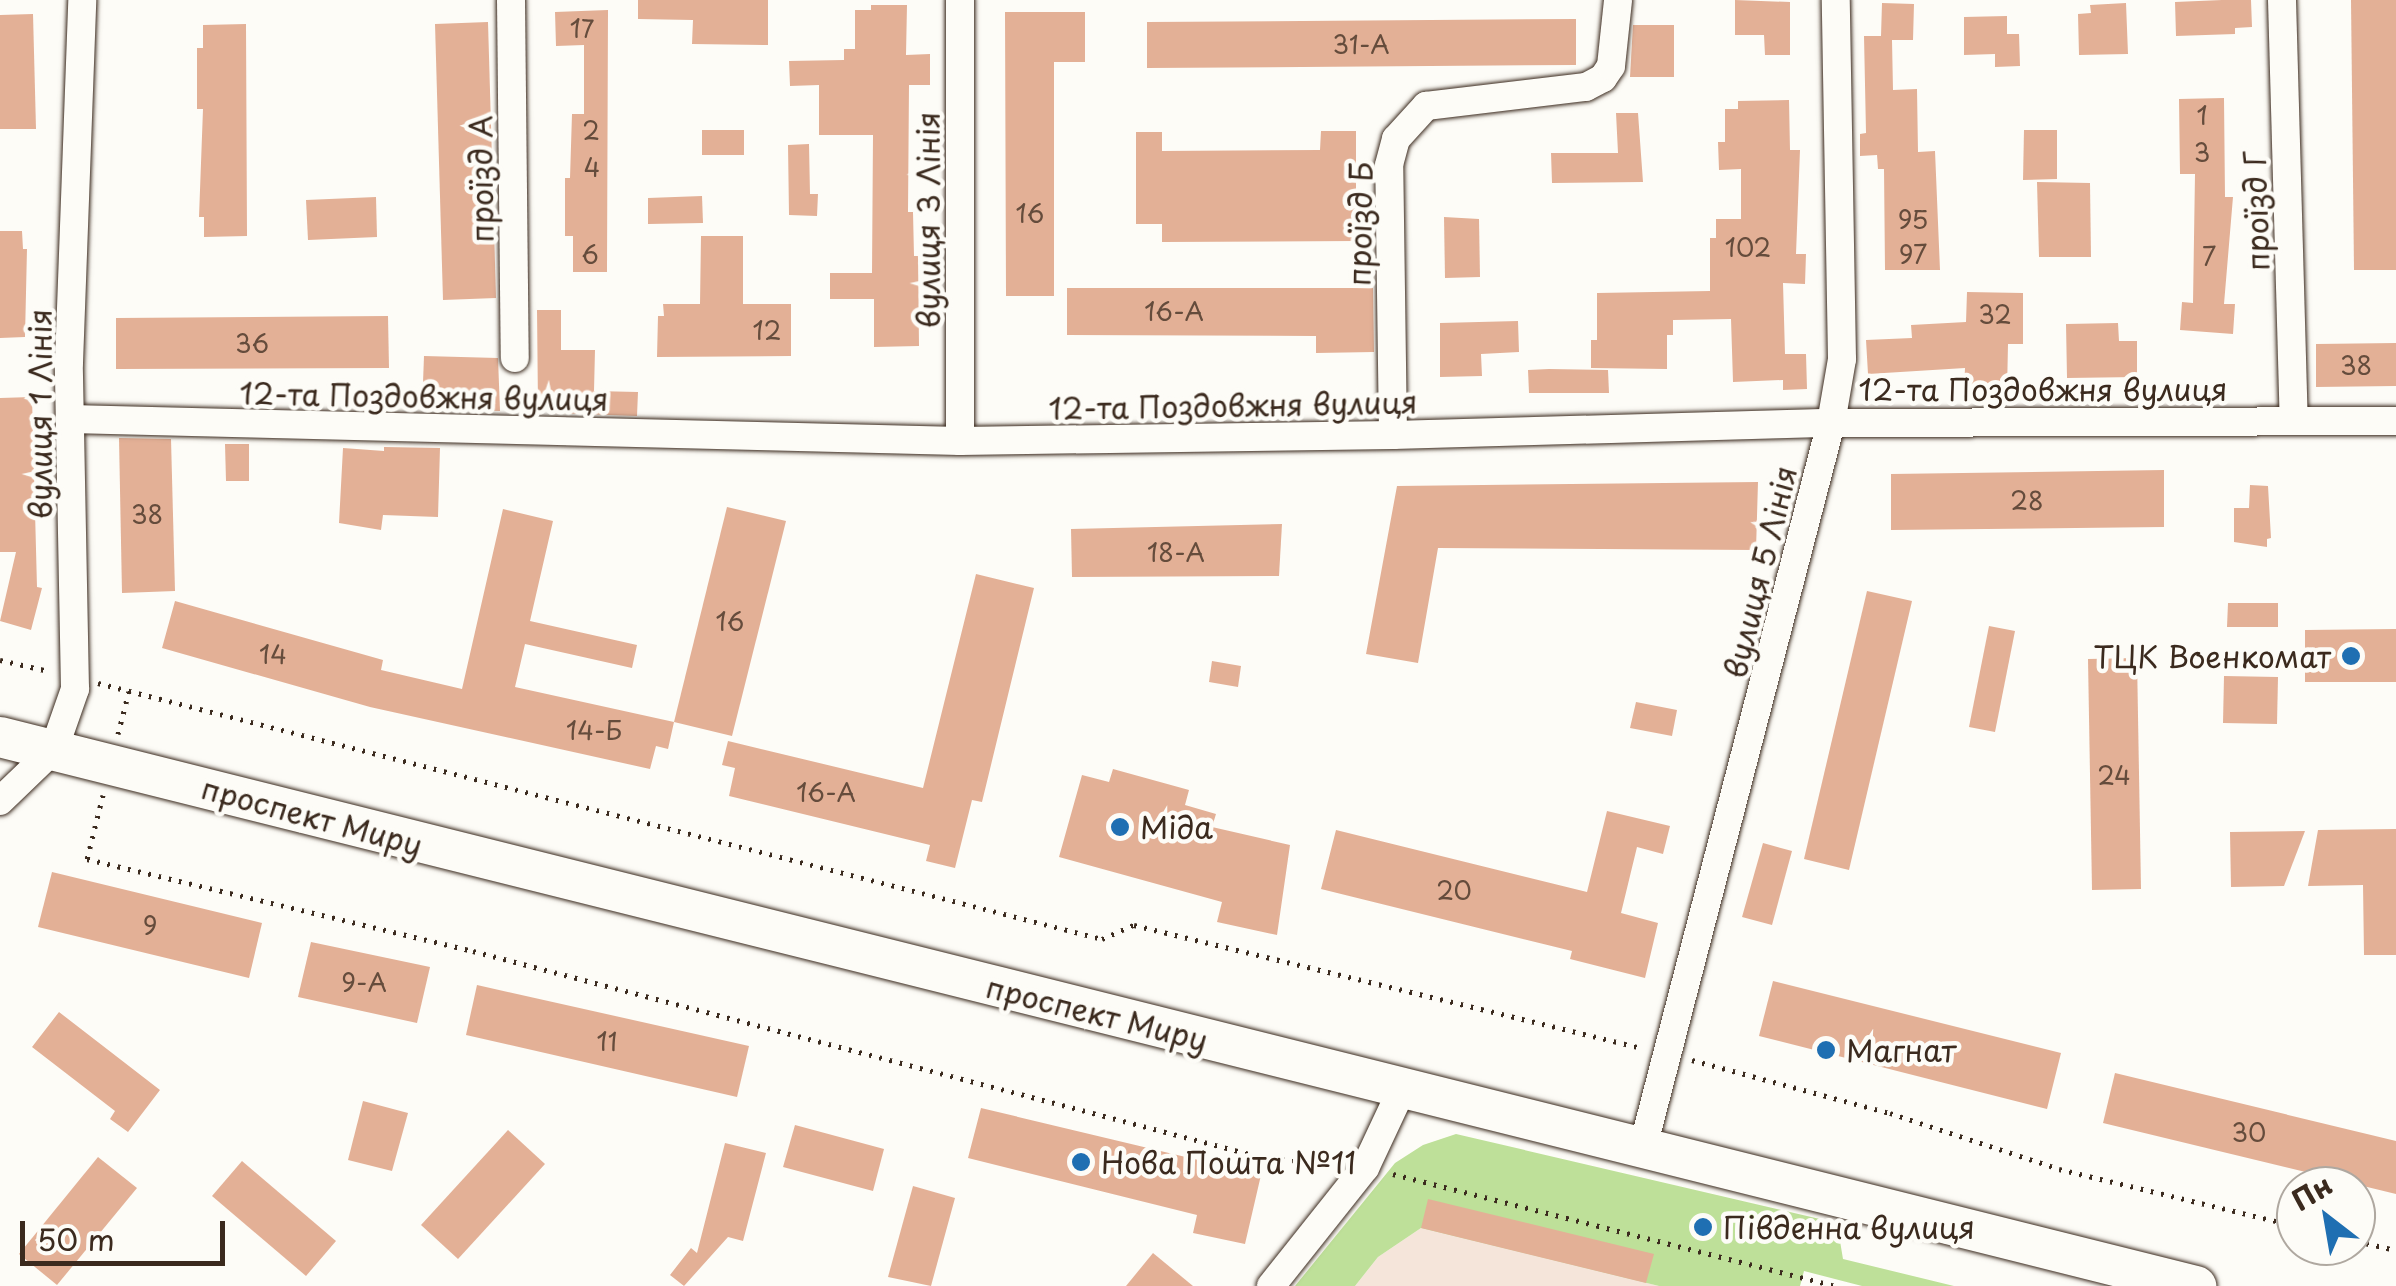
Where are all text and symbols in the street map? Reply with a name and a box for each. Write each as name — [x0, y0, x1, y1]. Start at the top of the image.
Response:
house number: 17 — [570, 13, 594, 43]
house number: 31-А — [1332, 29, 1390, 59]
house number: 1 — [2196, 100, 2208, 130]
street label: вулиця 3 Лінія — [910, 111, 946, 329]
street label: проїзд А — [462, 115, 500, 243]
house number: 2 — [582, 115, 600, 145]
house number: 3 — [2194, 137, 2210, 167]
street label: проїзд Г — [2236, 150, 2276, 272]
house number: 4 — [584, 152, 600, 182]
street label: проїзд Б — [1341, 162, 1379, 286]
house number: 16 — [1016, 198, 1044, 228]
house number: 95 — [1898, 204, 1928, 234]
house number: 102 — [1725, 232, 1771, 262]
house number: 6 — [581, 239, 599, 269]
house number: 97 — [1899, 239, 1927, 269]
house number: 7 — [2202, 241, 2216, 271]
house number: 16-А — [1144, 296, 1204, 326]
house number: 32 — [1978, 299, 2012, 329]
street label: вулиця 1 Лінія — [22, 308, 58, 520]
house number: 12 — [753, 315, 781, 345]
house number: 36 — [235, 328, 269, 358]
house number: 38 — [2340, 350, 2372, 380]
street label: 12-та Поздовжня вулиця — [1857, 371, 2229, 407]
street label: 12-та Поздовжня вулиця — [238, 375, 610, 417]
street label: 12-та Поздовжня вулиця — [1047, 384, 1419, 426]
street label: вулиця 5 Лінія — [1716, 462, 1804, 682]
house number: 28 — [2010, 485, 2044, 515]
house number: 38 — [131, 499, 163, 529]
house number: 18-А — [1147, 537, 1205, 567]
house number: 16 — [716, 606, 744, 636]
place label: ТЦК Военкомат — [2091, 638, 2331, 674]
house number: 14 — [259, 639, 287, 669]
marker: ТЦК Военкомат — [2340, 645, 2362, 667]
house number: 14-Б — [566, 715, 622, 745]
house number: 24 — [2097, 760, 2131, 790]
street label: проспект Миру — [197, 769, 427, 863]
house number: 16-А — [796, 777, 856, 807]
place label: Міда — [1140, 809, 1213, 845]
marker: Міда — [1109, 816, 1131, 838]
house number: 20 — [1436, 875, 1472, 905]
house number: 9 — [143, 910, 157, 940]
house number: 9-А — [341, 967, 387, 997]
street label: проспект Миру — [982, 968, 1212, 1058]
house number: 11 — [597, 1026, 617, 1056]
place label: Магнат — [1846, 1032, 1956, 1068]
marker: Магнат — [1815, 1039, 1837, 1061]
house number: 30 — [2232, 1117, 2266, 1147]
place label: Нова Пошта №11 — [1101, 1144, 1359, 1180]
marker: Нова Пошта №11 — [1070, 1151, 1092, 1173]
text: Пн — [2283, 1163, 2340, 1220]
north arrow — [2276, 1166, 2376, 1266]
scale bar — [25, 1201, 230, 1263]
place label: Південна вулиця — [1723, 1209, 1977, 1245]
text: 50 m — [37, 1216, 115, 1261]
marker: Південна вулиця — [1692, 1216, 1714, 1238]

